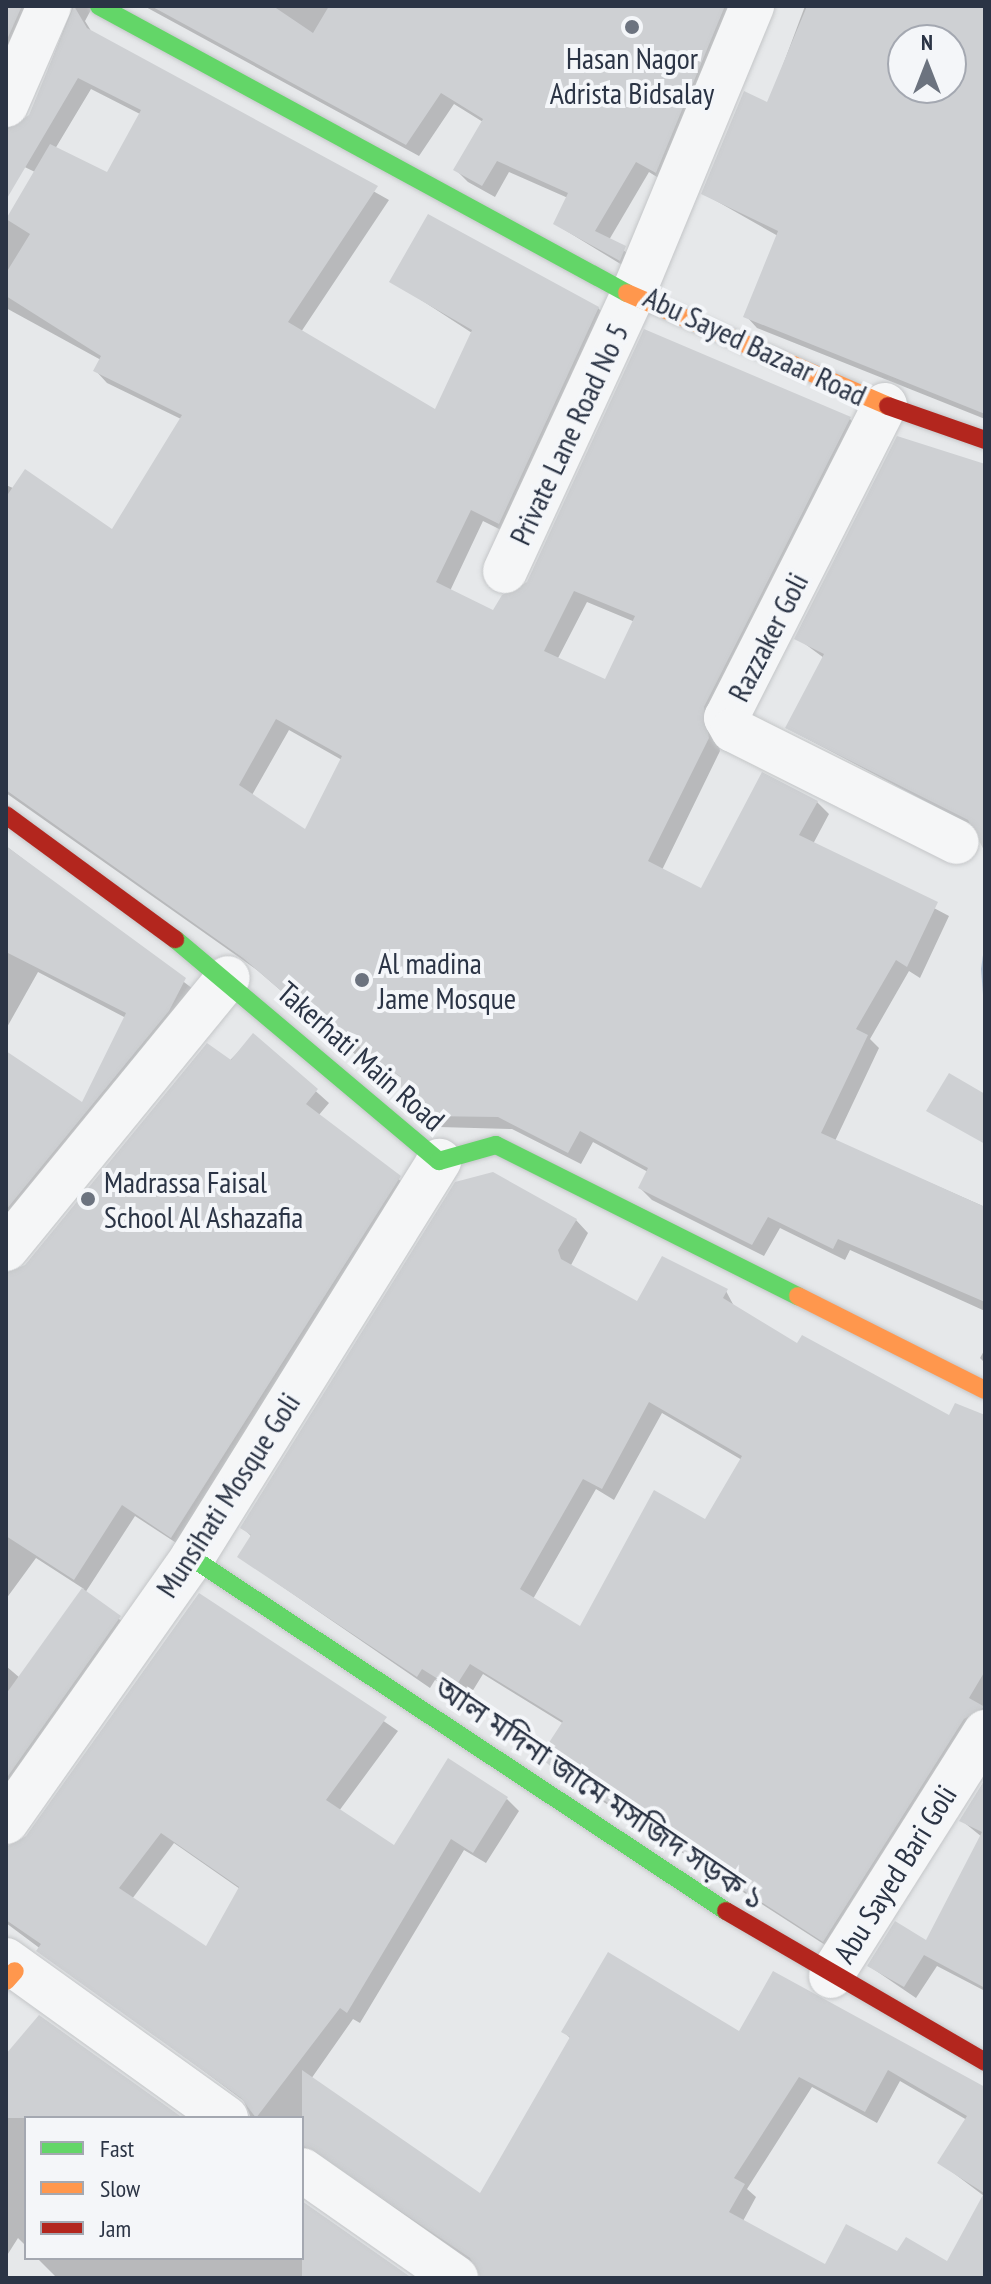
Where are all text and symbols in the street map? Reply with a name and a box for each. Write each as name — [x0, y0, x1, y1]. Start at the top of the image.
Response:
marker: Hasan Nagor Adrista Bidsalay — [623, 18, 641, 36]
north arrow — [887, 24, 967, 104]
text: N — [921, 28, 933, 56]
place label: Hasan Nagor Adrista Bidsalay — [550, 40, 714, 110]
street label: Abu Sayed Bazaar Road — [638, 279, 872, 413]
street label: Private Lane Road No 5 — [502, 318, 636, 550]
street label: Razzaker Goli — [720, 567, 816, 707]
place label: Al madina Jame Mosque — [378, 945, 516, 1016]
marker: Al madina Jame Mosque — [353, 971, 371, 989]
street label: Takerhati Main Road — [270, 974, 452, 1138]
place label: Madrassa Faisal School Al Ashazafia — [104, 1164, 305, 1234]
marker: Madrassa Faisal School Al Ashazafia — [79, 1190, 97, 1208]
street label: Munsihati Mosque Goli — [149, 1386, 307, 1604]
street label: আল মদিনা জামে মসজিদ সড়ক ১ — [428, 1669, 772, 1917]
street label: Abu Sayed Bari Goli — [826, 1778, 964, 1970]
legend — [24, 2116, 304, 2260]
text: Fast — [100, 2133, 134, 2164]
text: Slow — [100, 2173, 140, 2204]
text: Jam — [100, 2213, 131, 2244]

